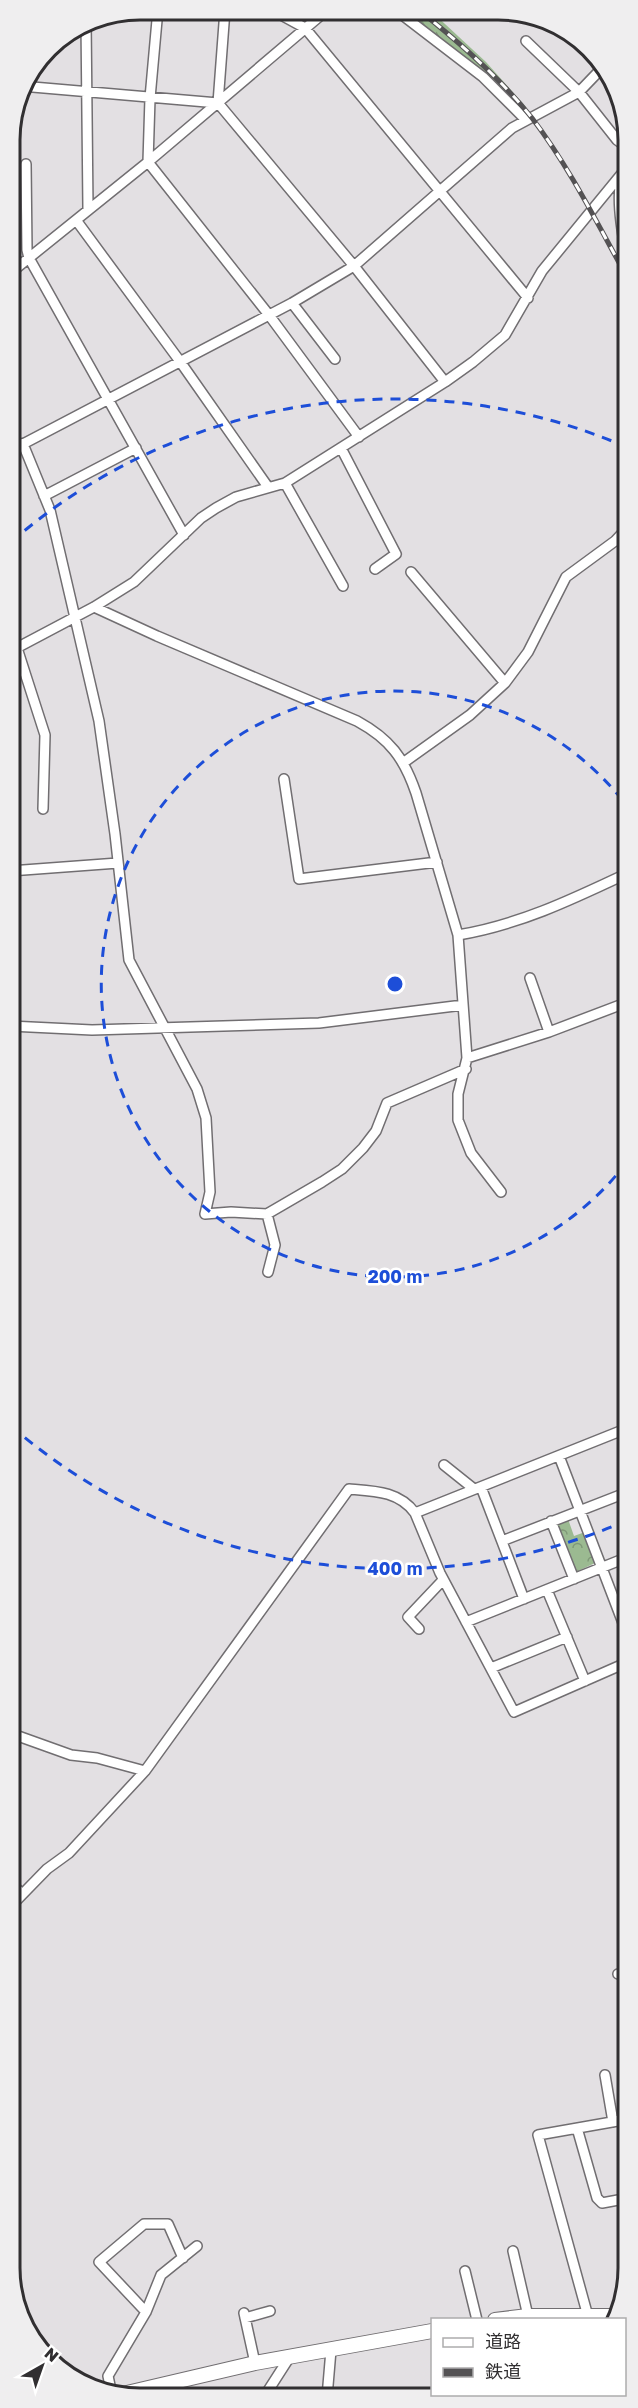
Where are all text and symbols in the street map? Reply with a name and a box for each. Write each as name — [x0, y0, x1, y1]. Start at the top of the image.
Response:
centre of rings — [385, 974, 405, 994]
text: 200 m — [368, 1265, 422, 1287]
text: 400 m — [368, 1557, 422, 1579]
legend — [431, 2318, 626, 2396]
text: 道路 — [485, 2330, 521, 2352]
north arrow — [12, 2336, 72, 2396]
text: N — [41, 2343, 63, 2366]
text: 鉄道 — [485, 2360, 521, 2382]

